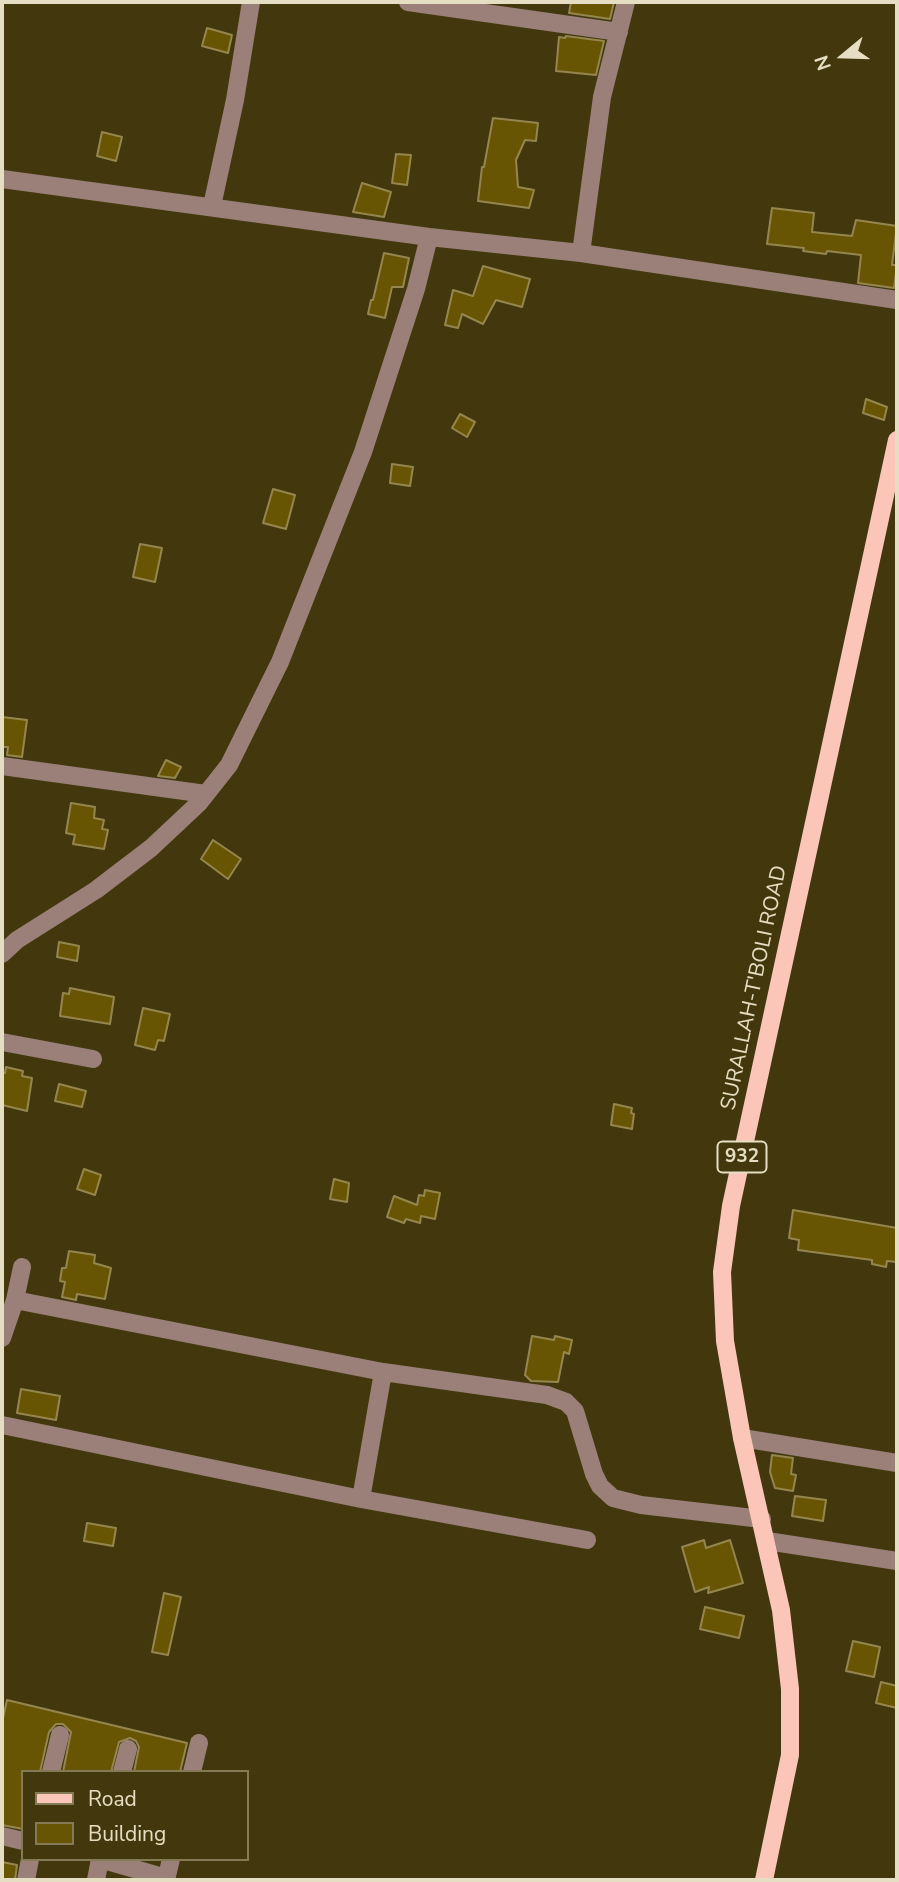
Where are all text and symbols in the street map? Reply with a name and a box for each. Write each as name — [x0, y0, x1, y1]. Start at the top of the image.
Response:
north arrow — [808, 21, 878, 91]
text: N — [809, 52, 838, 74]
street label: SURALLAH-T'BOLI ROAD — [717, 863, 793, 1113]
road number: 932 — [718, 1142, 766, 1172]
legend — [21, 1770, 248, 1861]
text: Road — [88, 1785, 137, 1813]
text: Building — [88, 1820, 166, 1848]

